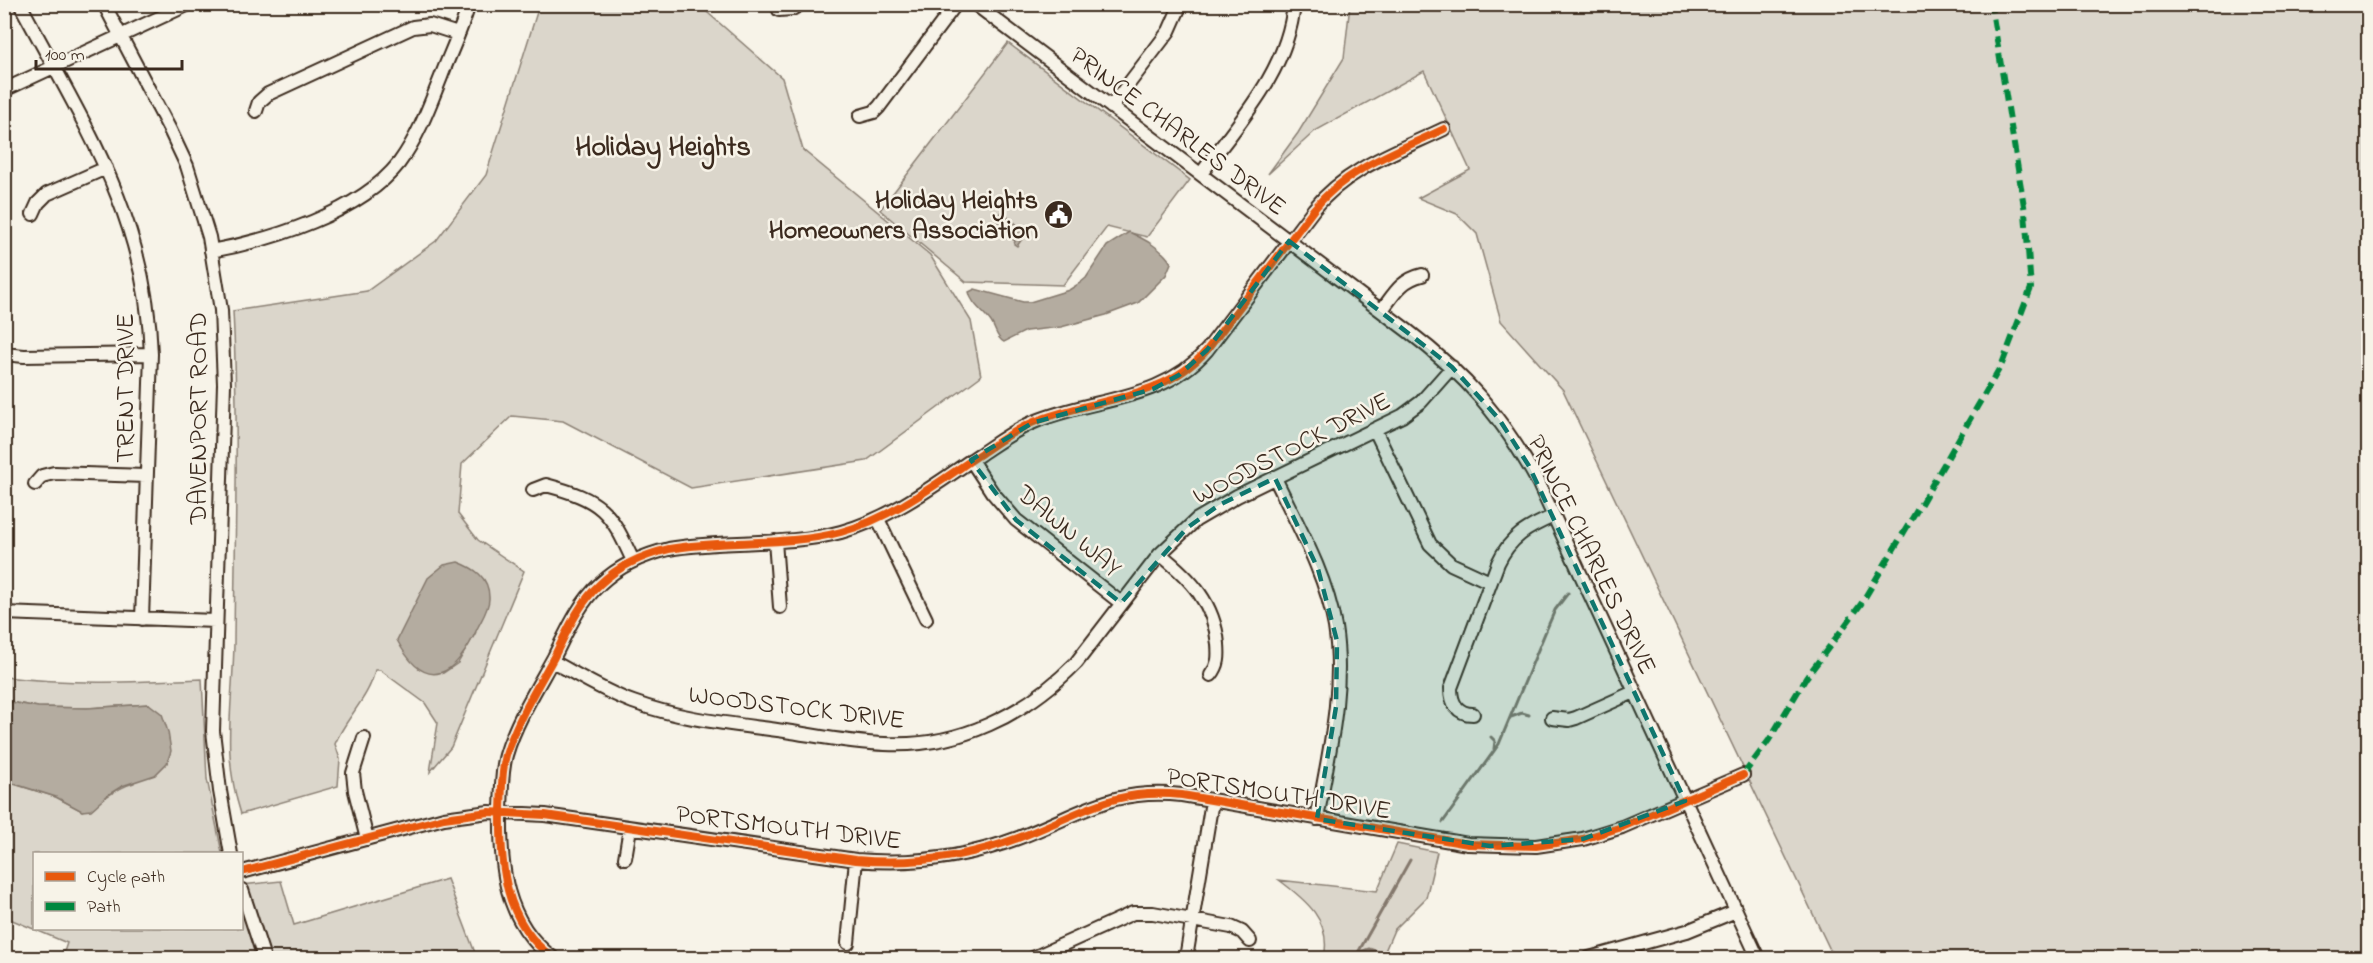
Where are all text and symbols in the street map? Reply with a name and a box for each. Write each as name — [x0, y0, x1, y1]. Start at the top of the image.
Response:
scale bar — [36, 33, 182, 71]
street label: PRINCE CHARLES DRIVE — [1061, 38, 1293, 227]
text: 100 m — [45, 43, 85, 69]
district label: Holiday Heights — [575, 128, 751, 170]
place label: Holiday Heights Homeowners Association — [769, 183, 1038, 251]
public building icon: Holiday Heights Homeowners Association — [1043, 198, 1075, 230]
street label: DAVENPORT ROAD — [181, 312, 219, 525]
street label: TRENT DRIVE — [108, 313, 146, 463]
street label: WOODSTOCK DRIVE — [1187, 383, 1398, 516]
street label: PRINCE CHARLES DRIVE — [1516, 429, 1665, 682]
street label: DAWN WAY — [1006, 476, 1129, 588]
street label: WOODSTOCK DRIVE — [686, 677, 907, 741]
street label: PORTSMOUTH DRIVE — [1164, 758, 1393, 831]
street label: PORTSMOUTH DRIVE — [674, 796, 903, 862]
legend — [33, 852, 243, 930]
text: Cycle path — [87, 865, 165, 891]
text: Path — [87, 895, 121, 921]

